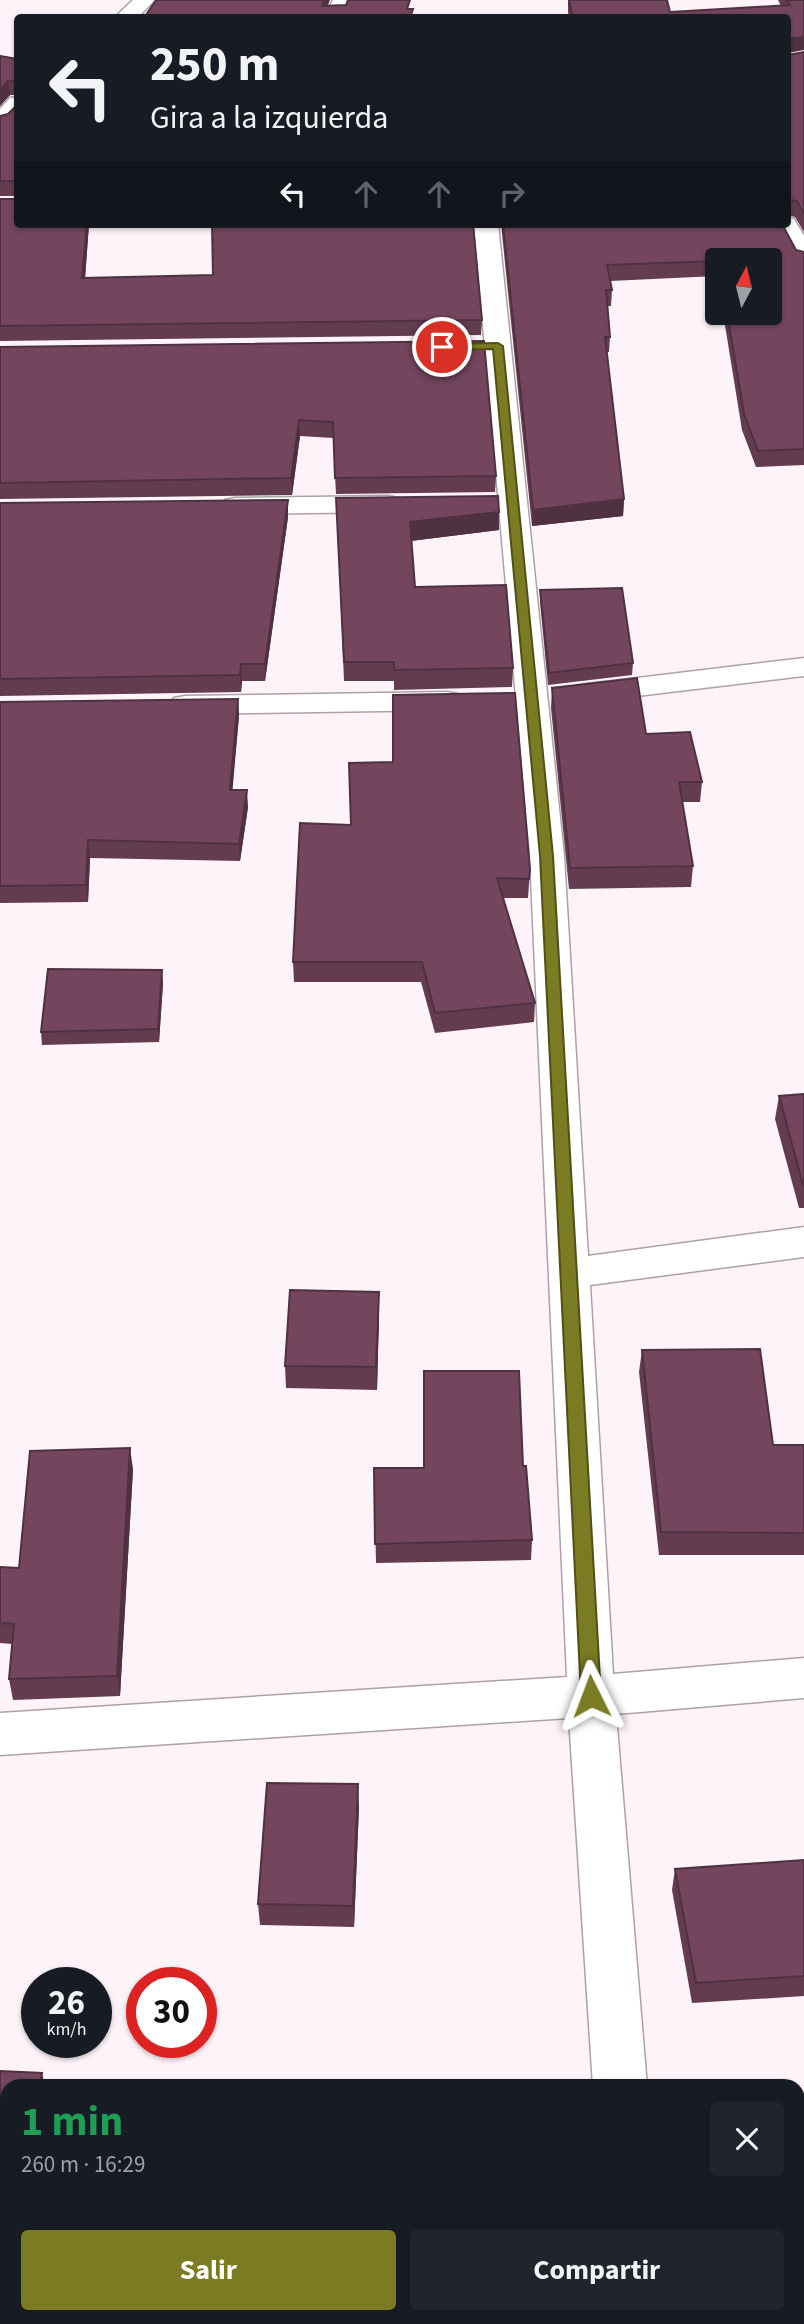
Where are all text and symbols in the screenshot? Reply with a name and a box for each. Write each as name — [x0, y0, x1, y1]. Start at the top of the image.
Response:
text: 250 m — [150, 30, 279, 100]
icon: left — [35, 42, 126, 133]
text: Gira a la izquierda — [150, 95, 388, 141]
icon: left — [274, 175, 312, 213]
icon: ahead — [347, 175, 385, 213]
icon: ahead — [420, 175, 458, 213]
icon: right — [493, 175, 531, 213]
north arrow — [705, 248, 782, 326]
map controls — [705, 248, 782, 325]
pin — [412, 317, 472, 377]
icon: arrive — [423, 328, 461, 366]
position arrow — [554, 1659, 628, 1733]
speed limit sign: 30 — [126, 1967, 217, 2058]
text: 26 — [48, 1978, 85, 2028]
text: km/h — [47, 2017, 86, 2042]
text: 1 min — [21, 2092, 123, 2152]
button: close — [710, 2102, 784, 2176]
text: 260 m · 16:29 — [21, 2148, 145, 2181]
button: Salir — [21, 2230, 396, 2310]
button: Compartir — [410, 2230, 784, 2310]

